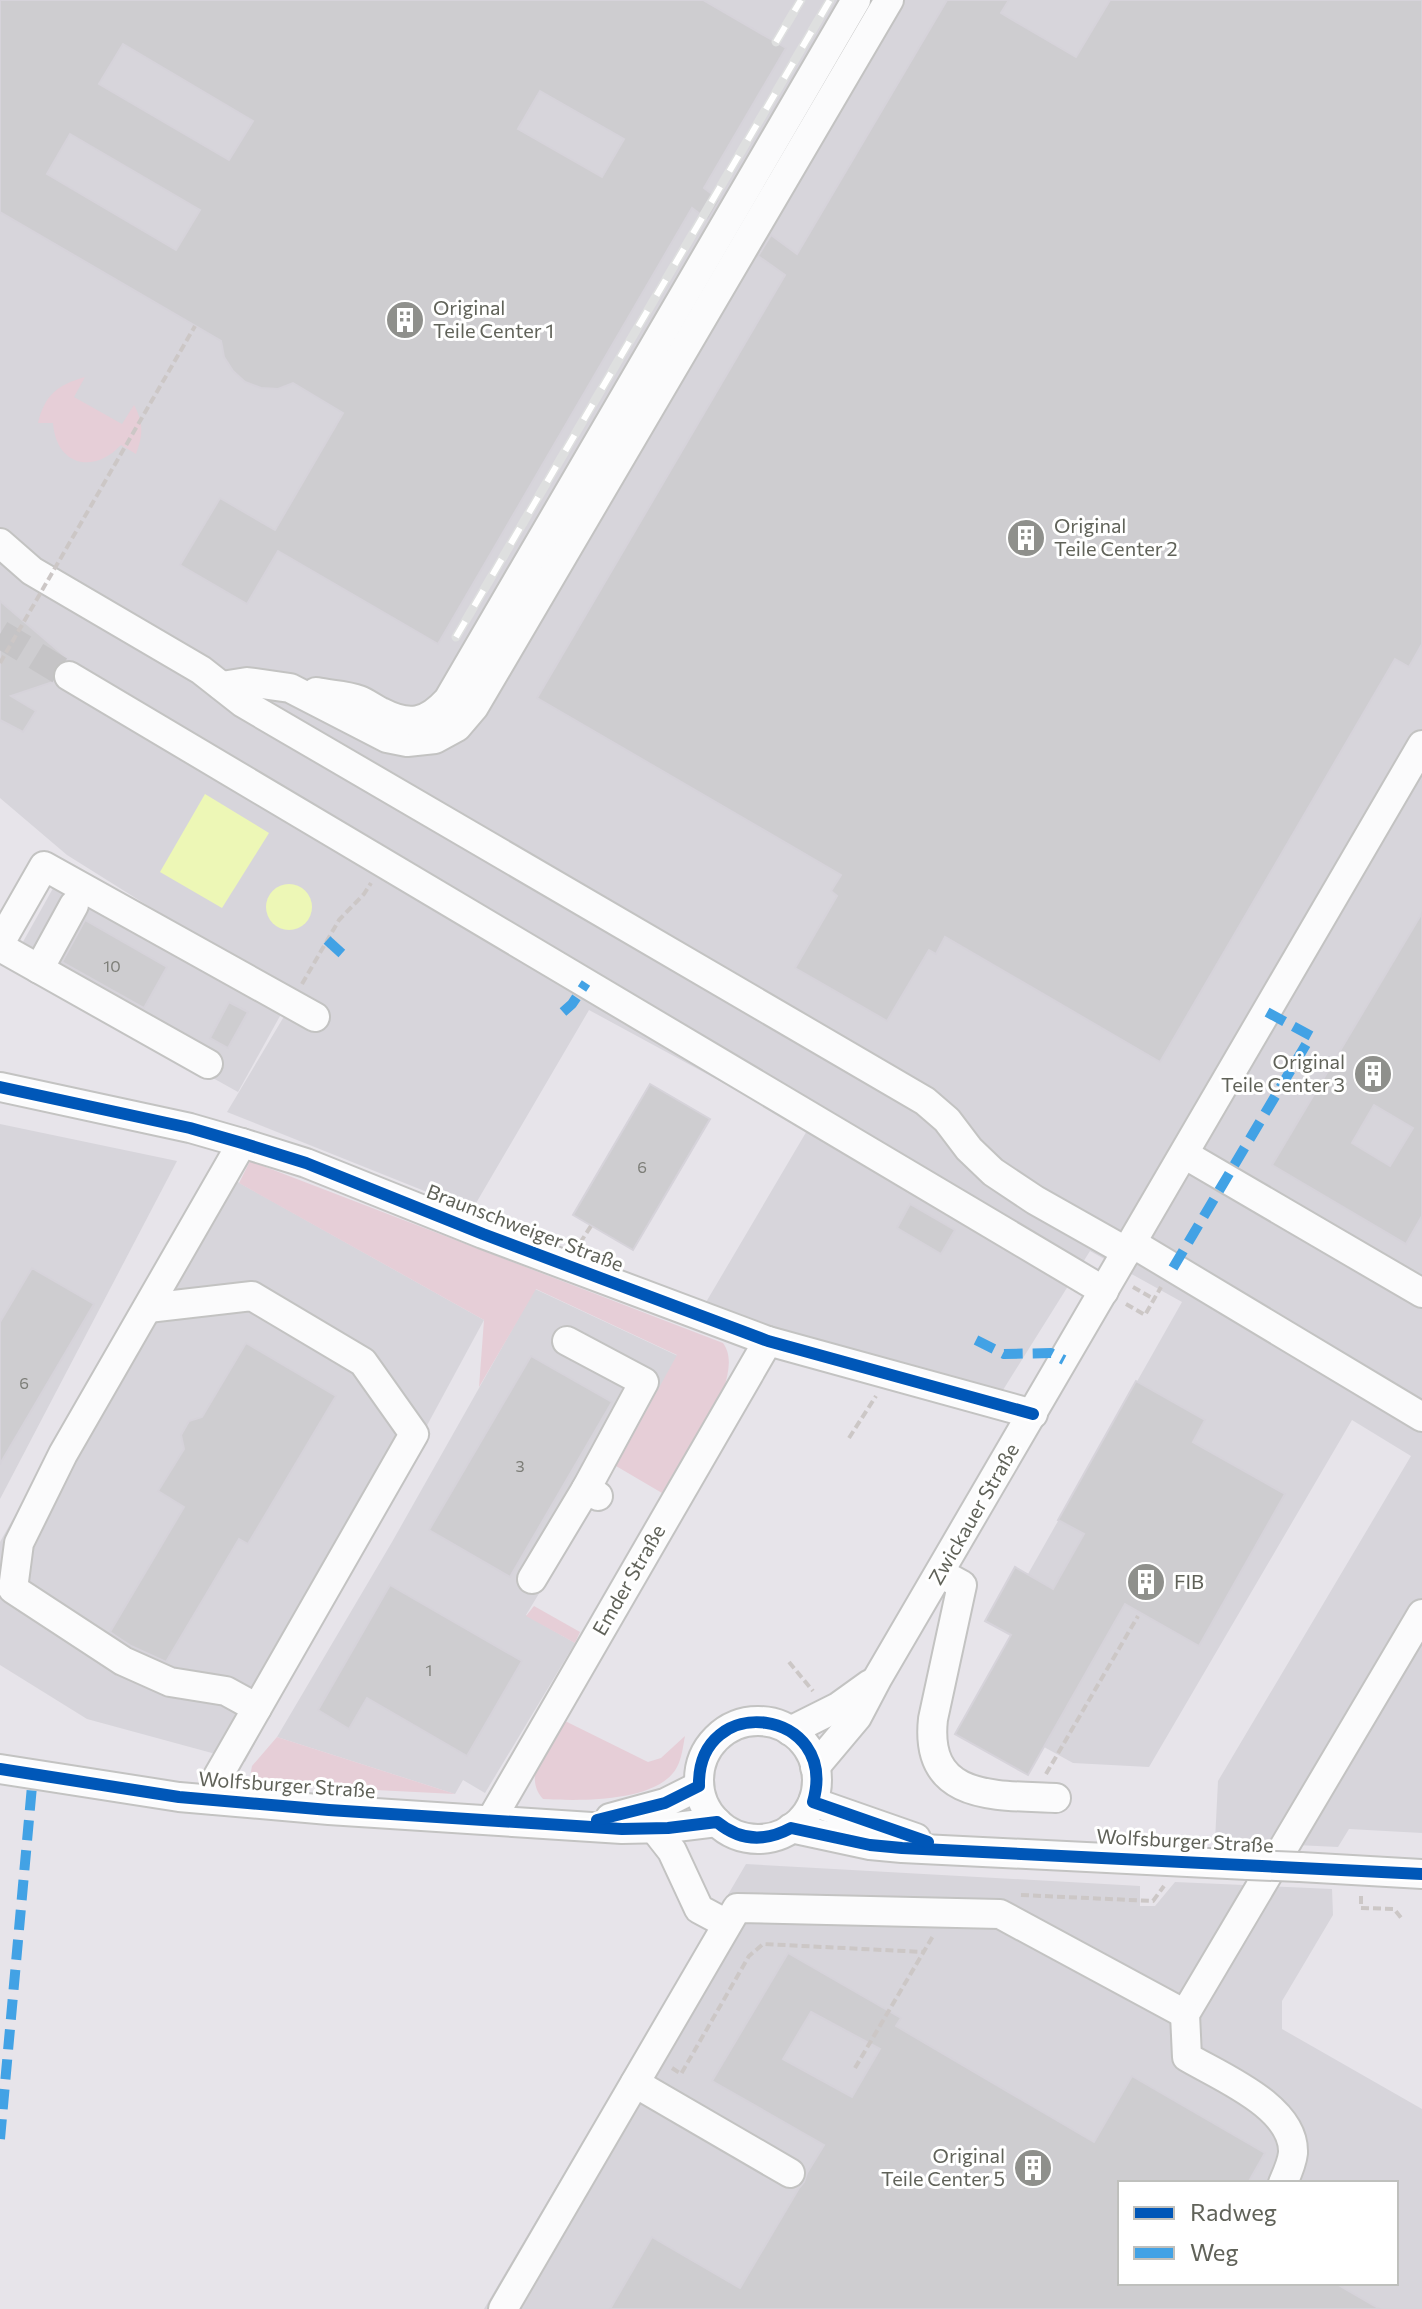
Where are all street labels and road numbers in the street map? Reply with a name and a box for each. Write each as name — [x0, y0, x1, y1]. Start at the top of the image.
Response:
street label: Braunschweiger Straße — [423, 1178, 627, 1276]
street label: Zwickauer Straße — [923, 1439, 1023, 1588]
street label: Emder Straße — [587, 1520, 669, 1639]
street label: Wolfsburger Straße — [198, 1766, 376, 1802]
street label: Wolfsburger Straße — [1096, 1823, 1274, 1857]

